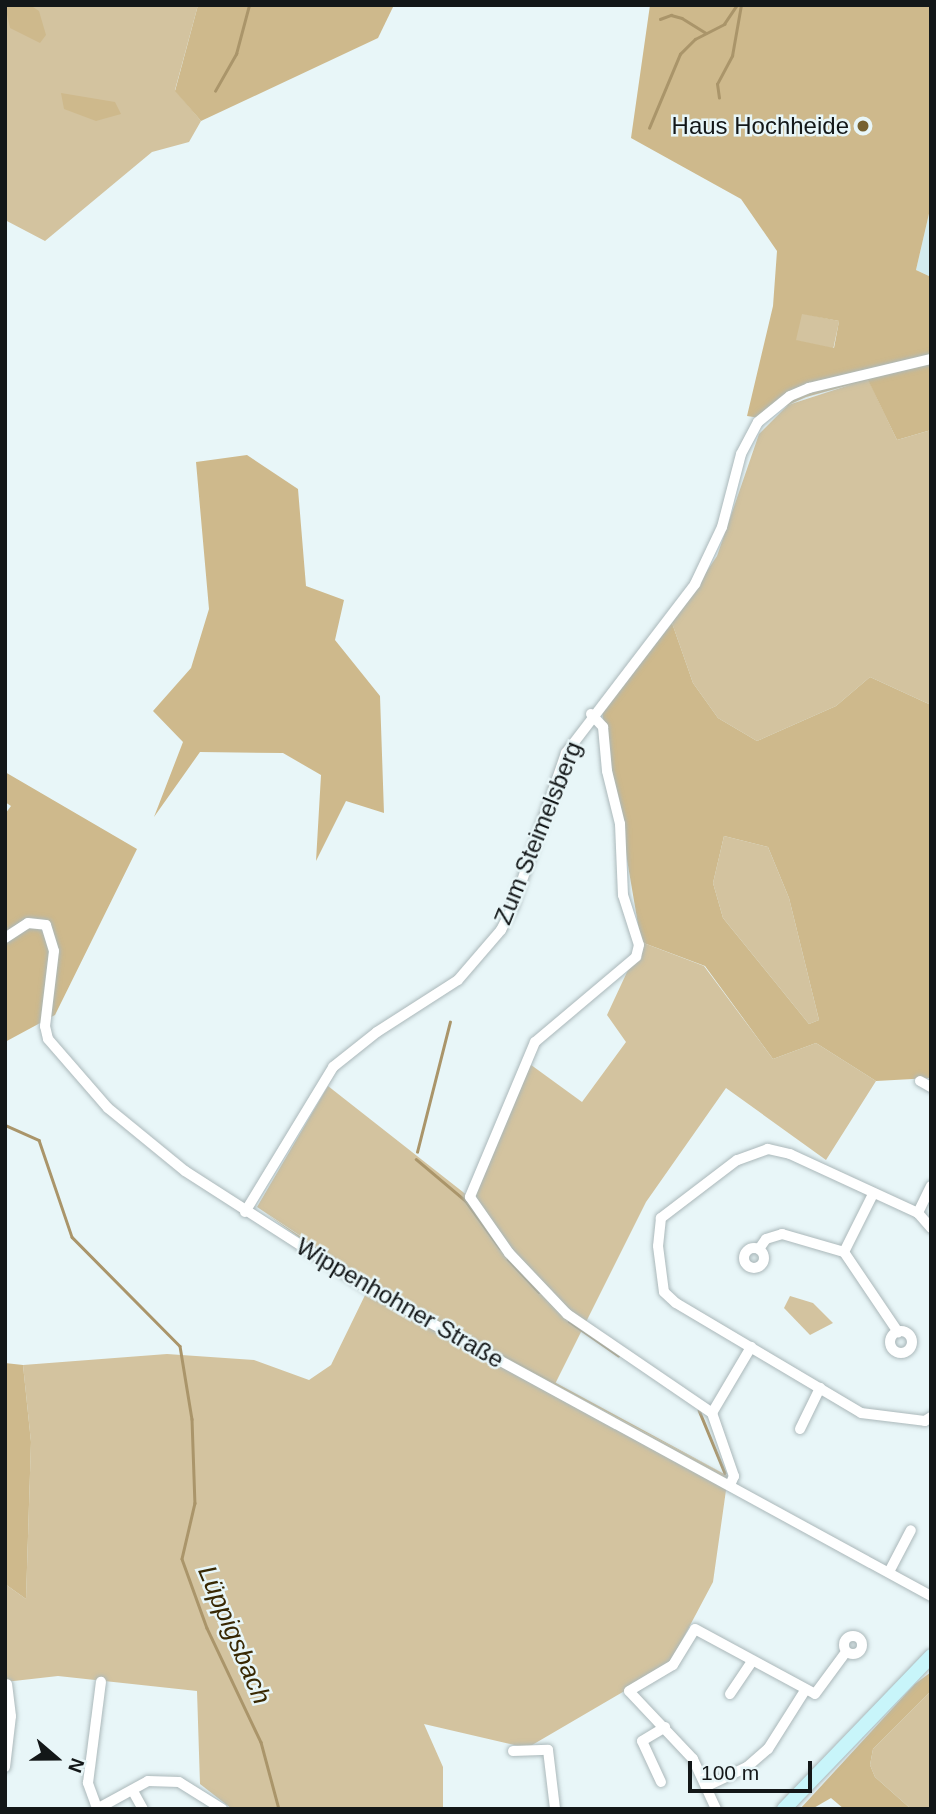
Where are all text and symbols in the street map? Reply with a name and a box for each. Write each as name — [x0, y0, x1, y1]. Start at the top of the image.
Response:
place label: Haus Hochheide — [672, 112, 849, 140]
marker: Haus Hochheide — [855, 118, 871, 134]
street label: Zum Steimelsberg — [488, 737, 588, 929]
street label: Wippenhohner Straße — [291, 1232, 509, 1374]
water label: Lüppigsbach — [191, 1561, 277, 1709]
north arrow — [21, 1723, 91, 1793]
scale bar — [691, 1748, 815, 1792]
text: N — [64, 1755, 88, 1775]
text: 100 m — [701, 1761, 759, 1784]

